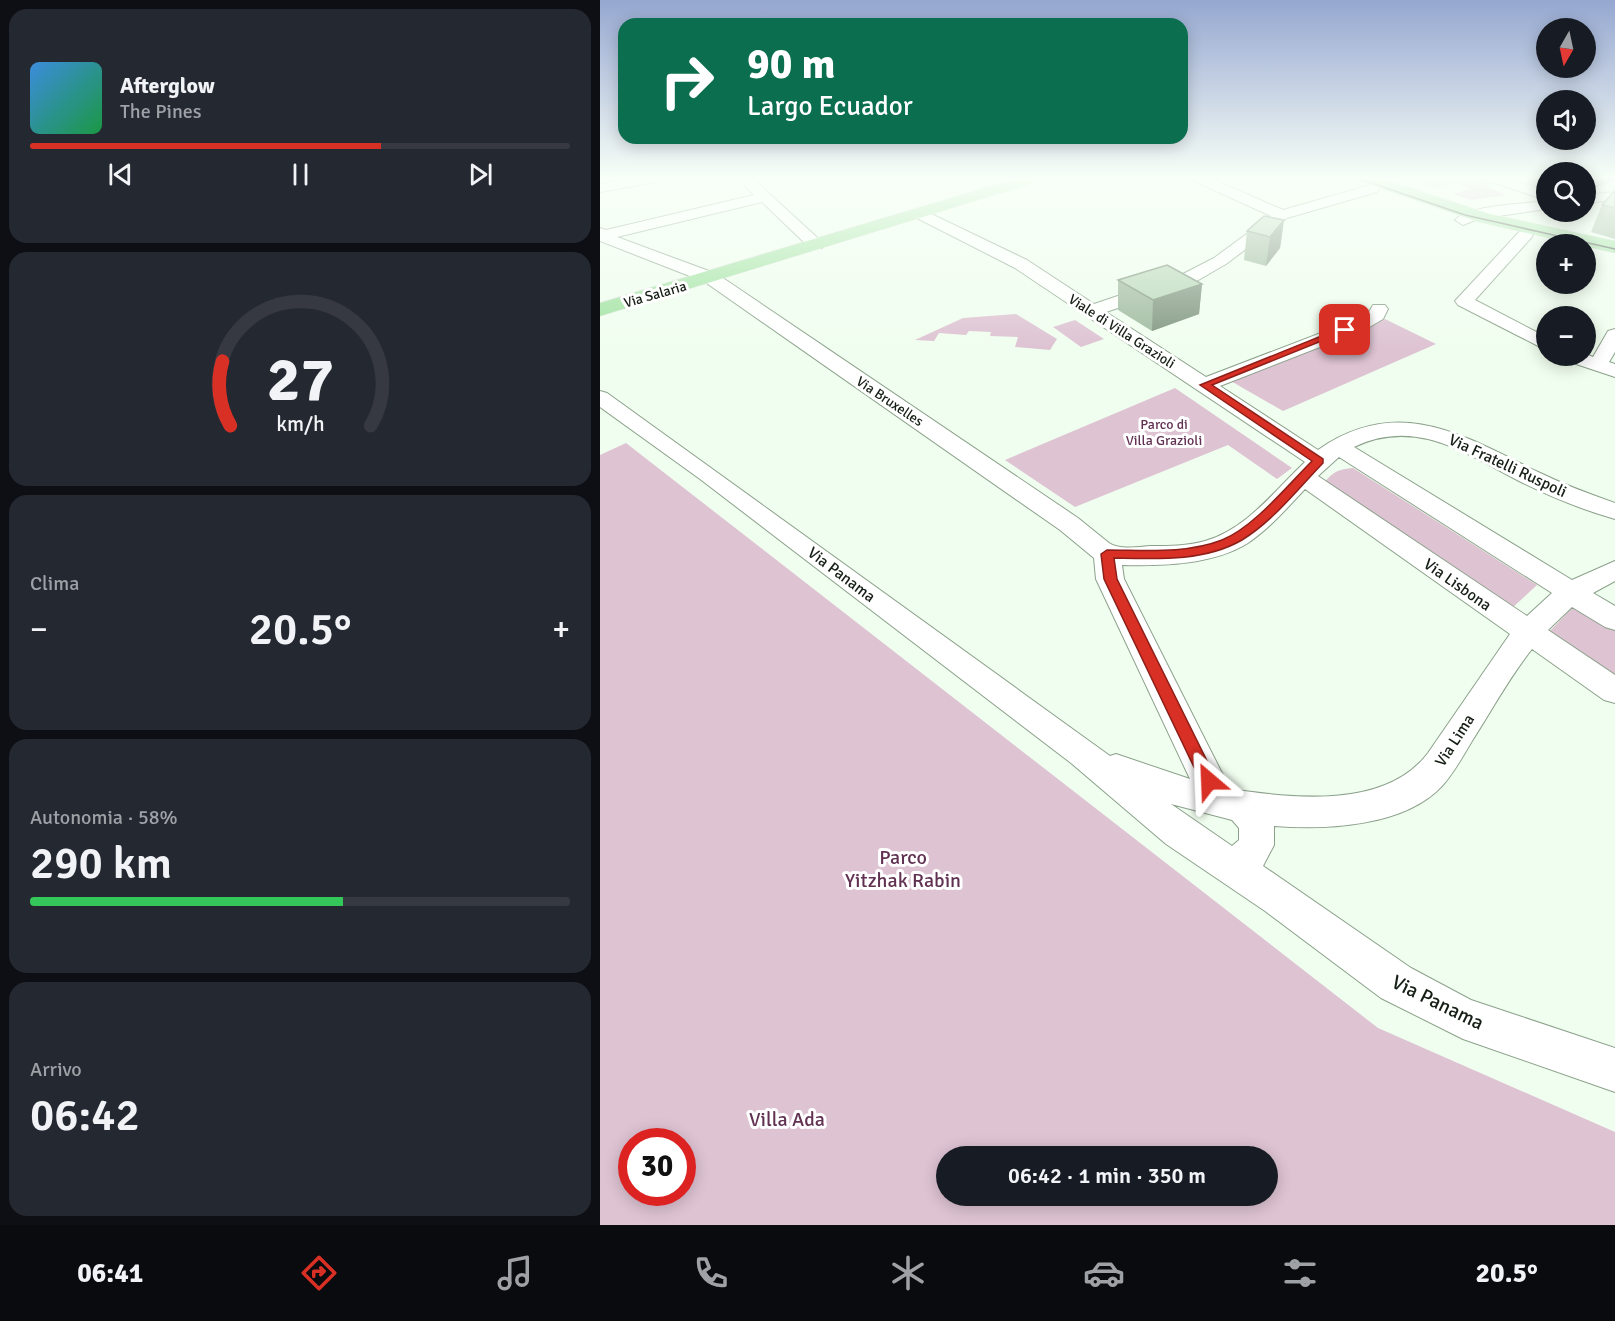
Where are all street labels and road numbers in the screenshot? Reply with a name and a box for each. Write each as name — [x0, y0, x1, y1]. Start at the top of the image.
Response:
street label: Via Salaria — [622, 277, 688, 312]
street label: Viale di Villa Grazioli — [1065, 291, 1178, 372]
street label: Via Bruxelles — [853, 373, 927, 430]
street label: Via Fratelli Ruspoli — [1445, 430, 1570, 502]
street label: Via Panama — [804, 543, 879, 607]
street label: Via Lisbona — [1420, 554, 1495, 615]
street label: Via Lima — [1431, 711, 1479, 770]
street label: Via Panama — [1388, 969, 1488, 1036]

